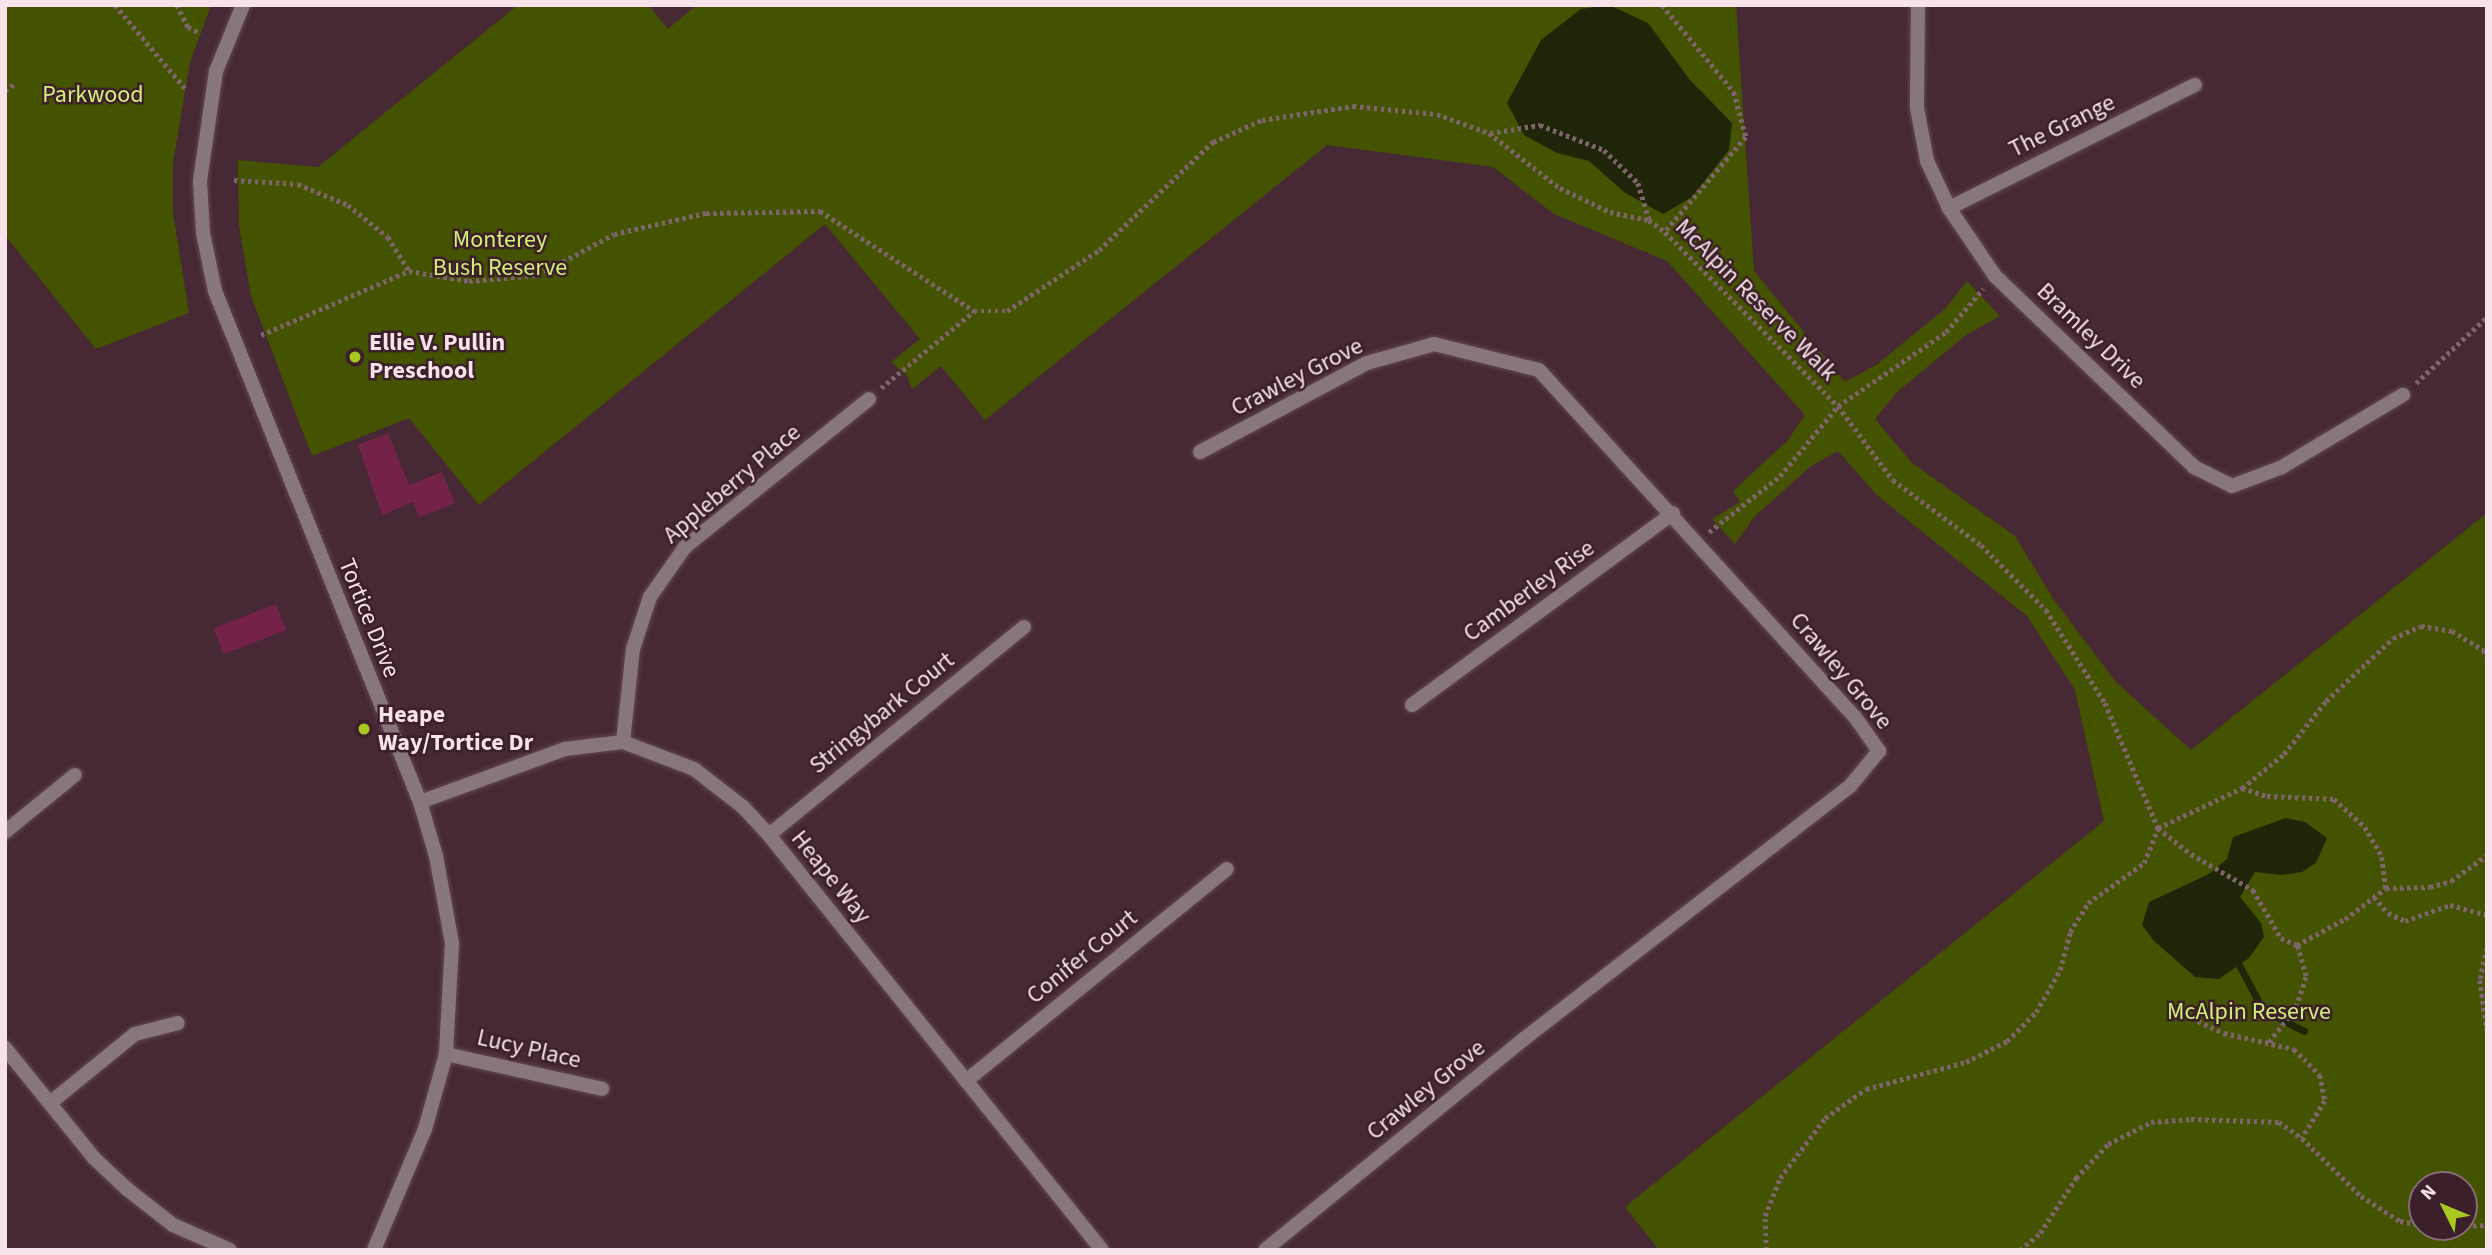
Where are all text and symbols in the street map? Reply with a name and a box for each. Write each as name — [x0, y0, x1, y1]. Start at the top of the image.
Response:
park label: Parkwood — [42, 81, 144, 109]
street label: The Grange — [2004, 88, 2120, 164]
street label: McAlpin Reserve Walk — [1669, 213, 1843, 387]
park label: Monterey Bush Reserve — [433, 226, 567, 282]
street label: Bramley Drive — [2031, 277, 2151, 395]
place label: Ellie V. Pullin Preschool — [369, 329, 505, 385]
street label: Crawley Grove — [1226, 332, 1368, 422]
marker: Ellie V. Pullin Preschool — [347, 349, 363, 365]
street label: Appleberry Place — [658, 418, 806, 550]
street label: Camberley Rise — [1458, 534, 1600, 648]
street label: Tortice Drive — [332, 554, 406, 682]
street label: Crawley Grove — [1784, 607, 1898, 735]
street label: Stringybark Court — [804, 646, 960, 780]
place label: Heape Way/Tortice Dr — [378, 701, 533, 757]
marker: Heape Way/Tortice Dr — [356, 721, 372, 737]
street label: Heape Way — [785, 825, 877, 929]
street label: Conifer Court — [1021, 904, 1143, 1010]
park label: McAlpin Reserve — [2167, 998, 2331, 1026]
street label: Lucy Place — [474, 1023, 584, 1075]
street label: Crawley Grove — [1361, 1034, 1491, 1146]
north arrow — [2408, 1171, 2478, 1241]
text: N — [2415, 1179, 2443, 1207]

